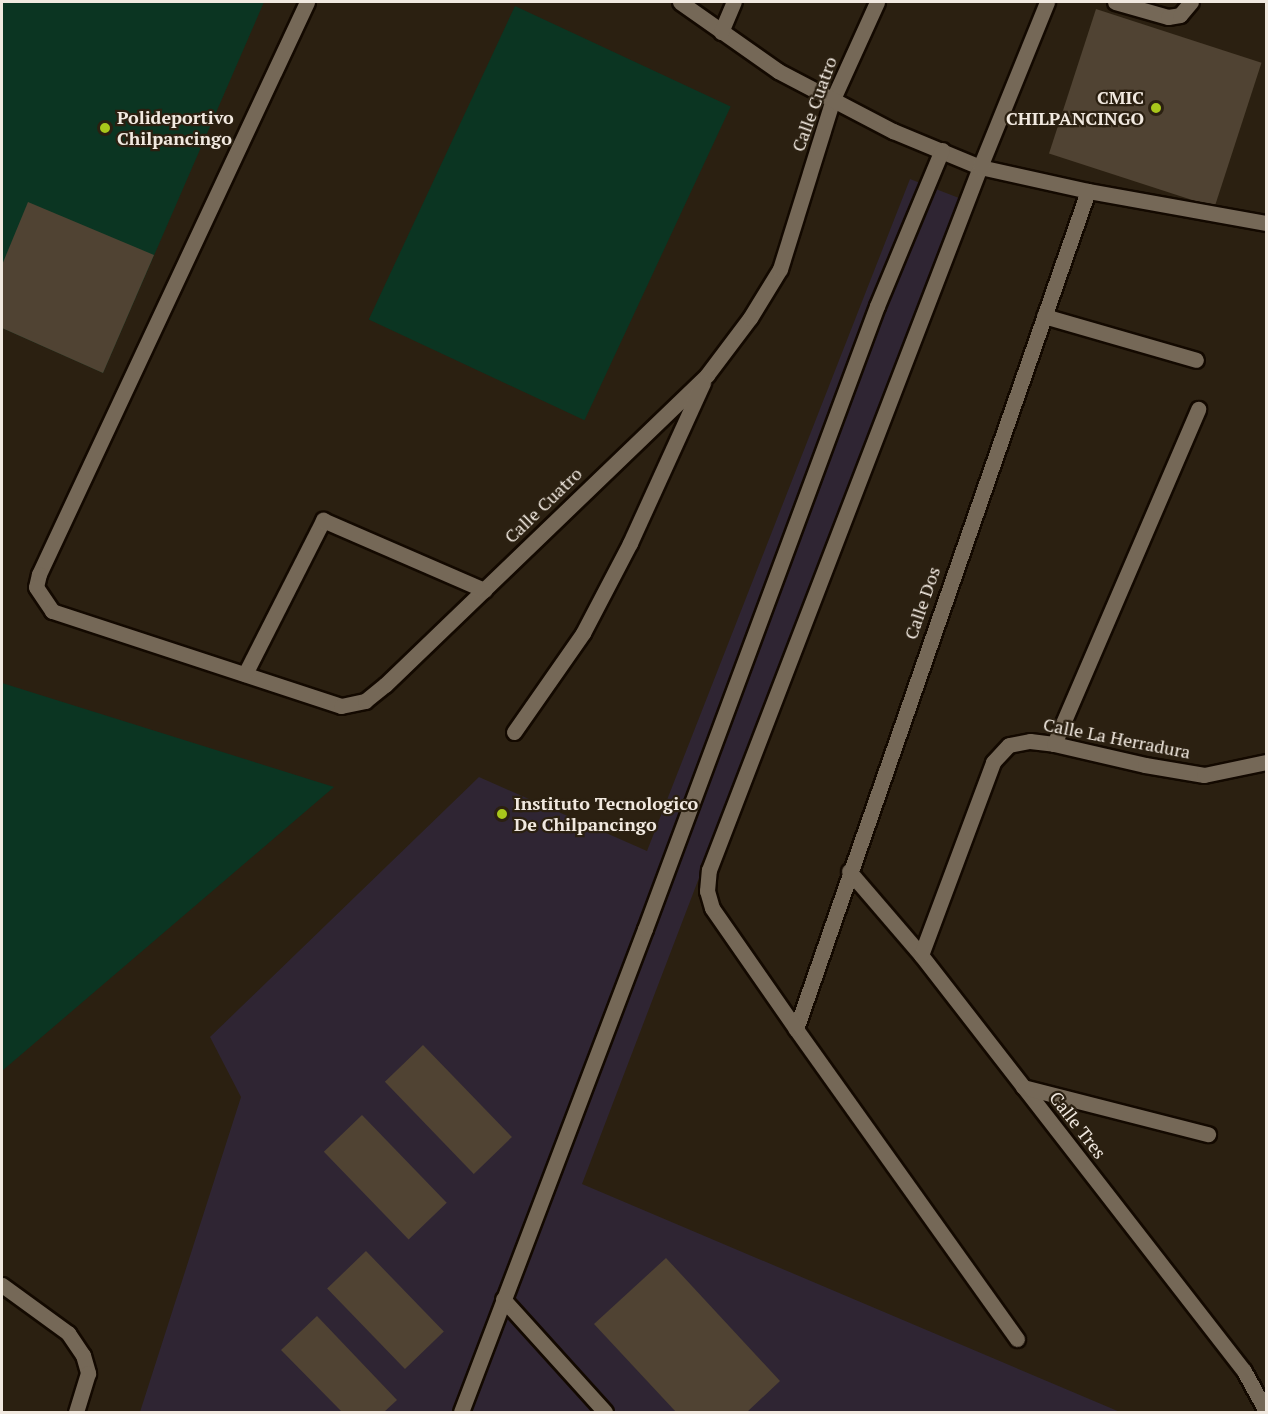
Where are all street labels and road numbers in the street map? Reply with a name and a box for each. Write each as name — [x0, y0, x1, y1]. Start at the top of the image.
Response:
street label: Calle Cuatro — [787, 54, 841, 154]
street label: Calle Cuatro — [500, 463, 586, 547]
street label: Calle Dos — [900, 564, 944, 642]
street label: Calle La Herradura — [1041, 713, 1193, 763]
street label: Calle Tres — [1045, 1087, 1111, 1163]

